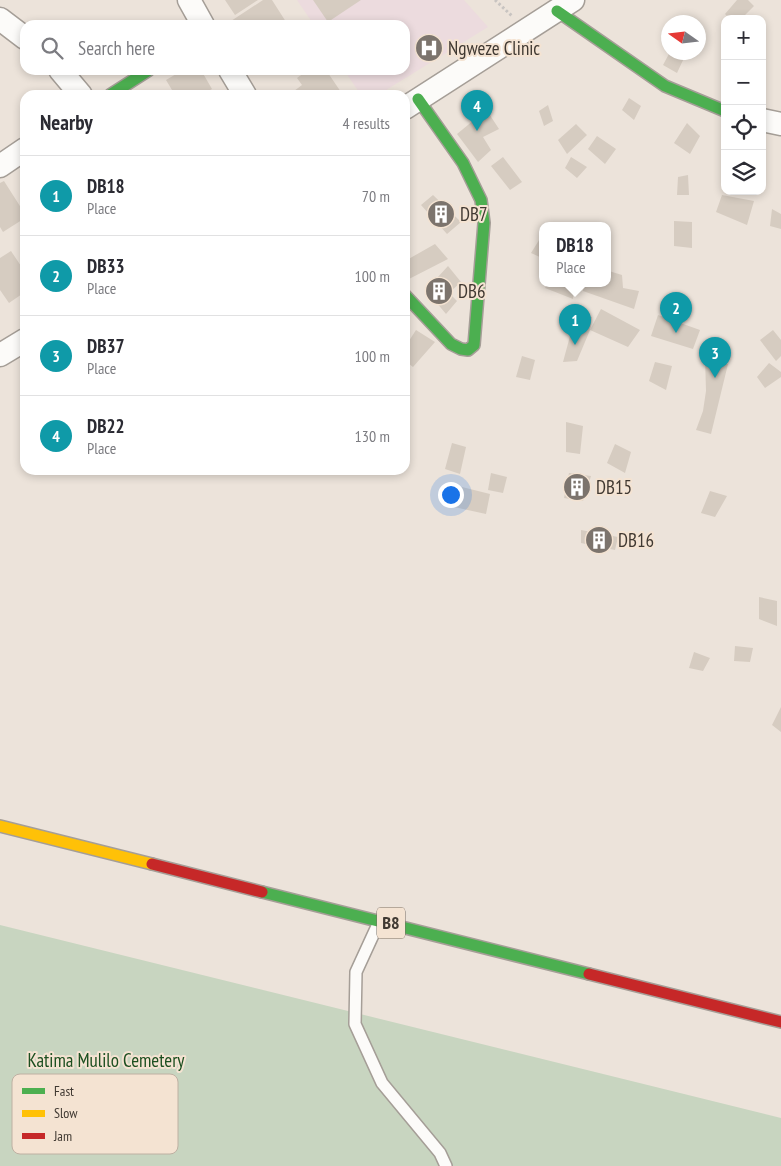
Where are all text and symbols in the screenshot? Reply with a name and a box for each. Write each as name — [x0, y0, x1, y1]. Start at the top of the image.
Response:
north arrow — [661, 15, 706, 60]
map controls — [721, 15, 766, 195]
button: + — [721, 15, 766, 60]
search box — [20, 20, 410, 75]
hospital icon: Ngweze Clinic — [414, 33, 444, 63]
icon: search — [38, 34, 66, 62]
text: Search here — [78, 36, 155, 60]
place label: Ngweze Clinic — [448, 36, 540, 60]
button: − — [721, 60, 766, 105]
pin: 4 — [461, 90, 493, 131]
button: locate — [721, 105, 766, 150]
text: Nearby — [40, 109, 93, 136]
text: 4 results — [343, 113, 390, 133]
button: layers — [721, 150, 766, 195]
text: DB18 — [87, 174, 125, 198]
text: 1 — [52, 186, 60, 206]
text: 70 m — [362, 186, 390, 206]
text: Place — [87, 198, 116, 218]
building icon: DB7 — [426, 199, 456, 229]
place label: DB7 — [460, 202, 487, 226]
popup — [539, 222, 611, 287]
text: DB18 — [556, 233, 594, 257]
text: DB33 — [87, 254, 125, 278]
text: Place — [556, 257, 586, 277]
text: 2 — [52, 266, 60, 286]
text: 100 m — [355, 266, 390, 286]
building icon: DB6 — [424, 276, 454, 306]
text: Place — [87, 278, 116, 298]
place label: DB6 — [458, 279, 485, 303]
pin: 2 — [660, 292, 692, 333]
pin: 1 — [559, 304, 591, 345]
text: DB37 — [87, 334, 125, 358]
pin: 3 — [699, 337, 731, 378]
text: 3 — [52, 346, 60, 366]
text: 100 m — [355, 346, 390, 366]
text: Place — [87, 358, 116, 378]
text: DB22 — [87, 414, 125, 438]
text: 4 — [52, 426, 60, 446]
text: 130 m — [355, 426, 390, 446]
text: Place — [87, 438, 116, 458]
building icon: DB15 — [562, 472, 592, 502]
place label: DB15 — [596, 475, 632, 499]
your location — [438, 482, 464, 508]
building icon: DB16 — [584, 525, 614, 555]
place label: DB16 — [618, 528, 654, 552]
road number: B8 — [377, 908, 405, 938]
park label: Katima Mulilo Cemetery — [28, 1048, 185, 1072]
legend — [12, 1074, 178, 1154]
text: Fast — [54, 1082, 74, 1100]
text: Slow — [54, 1104, 78, 1122]
text: Jam — [53, 1127, 72, 1145]

